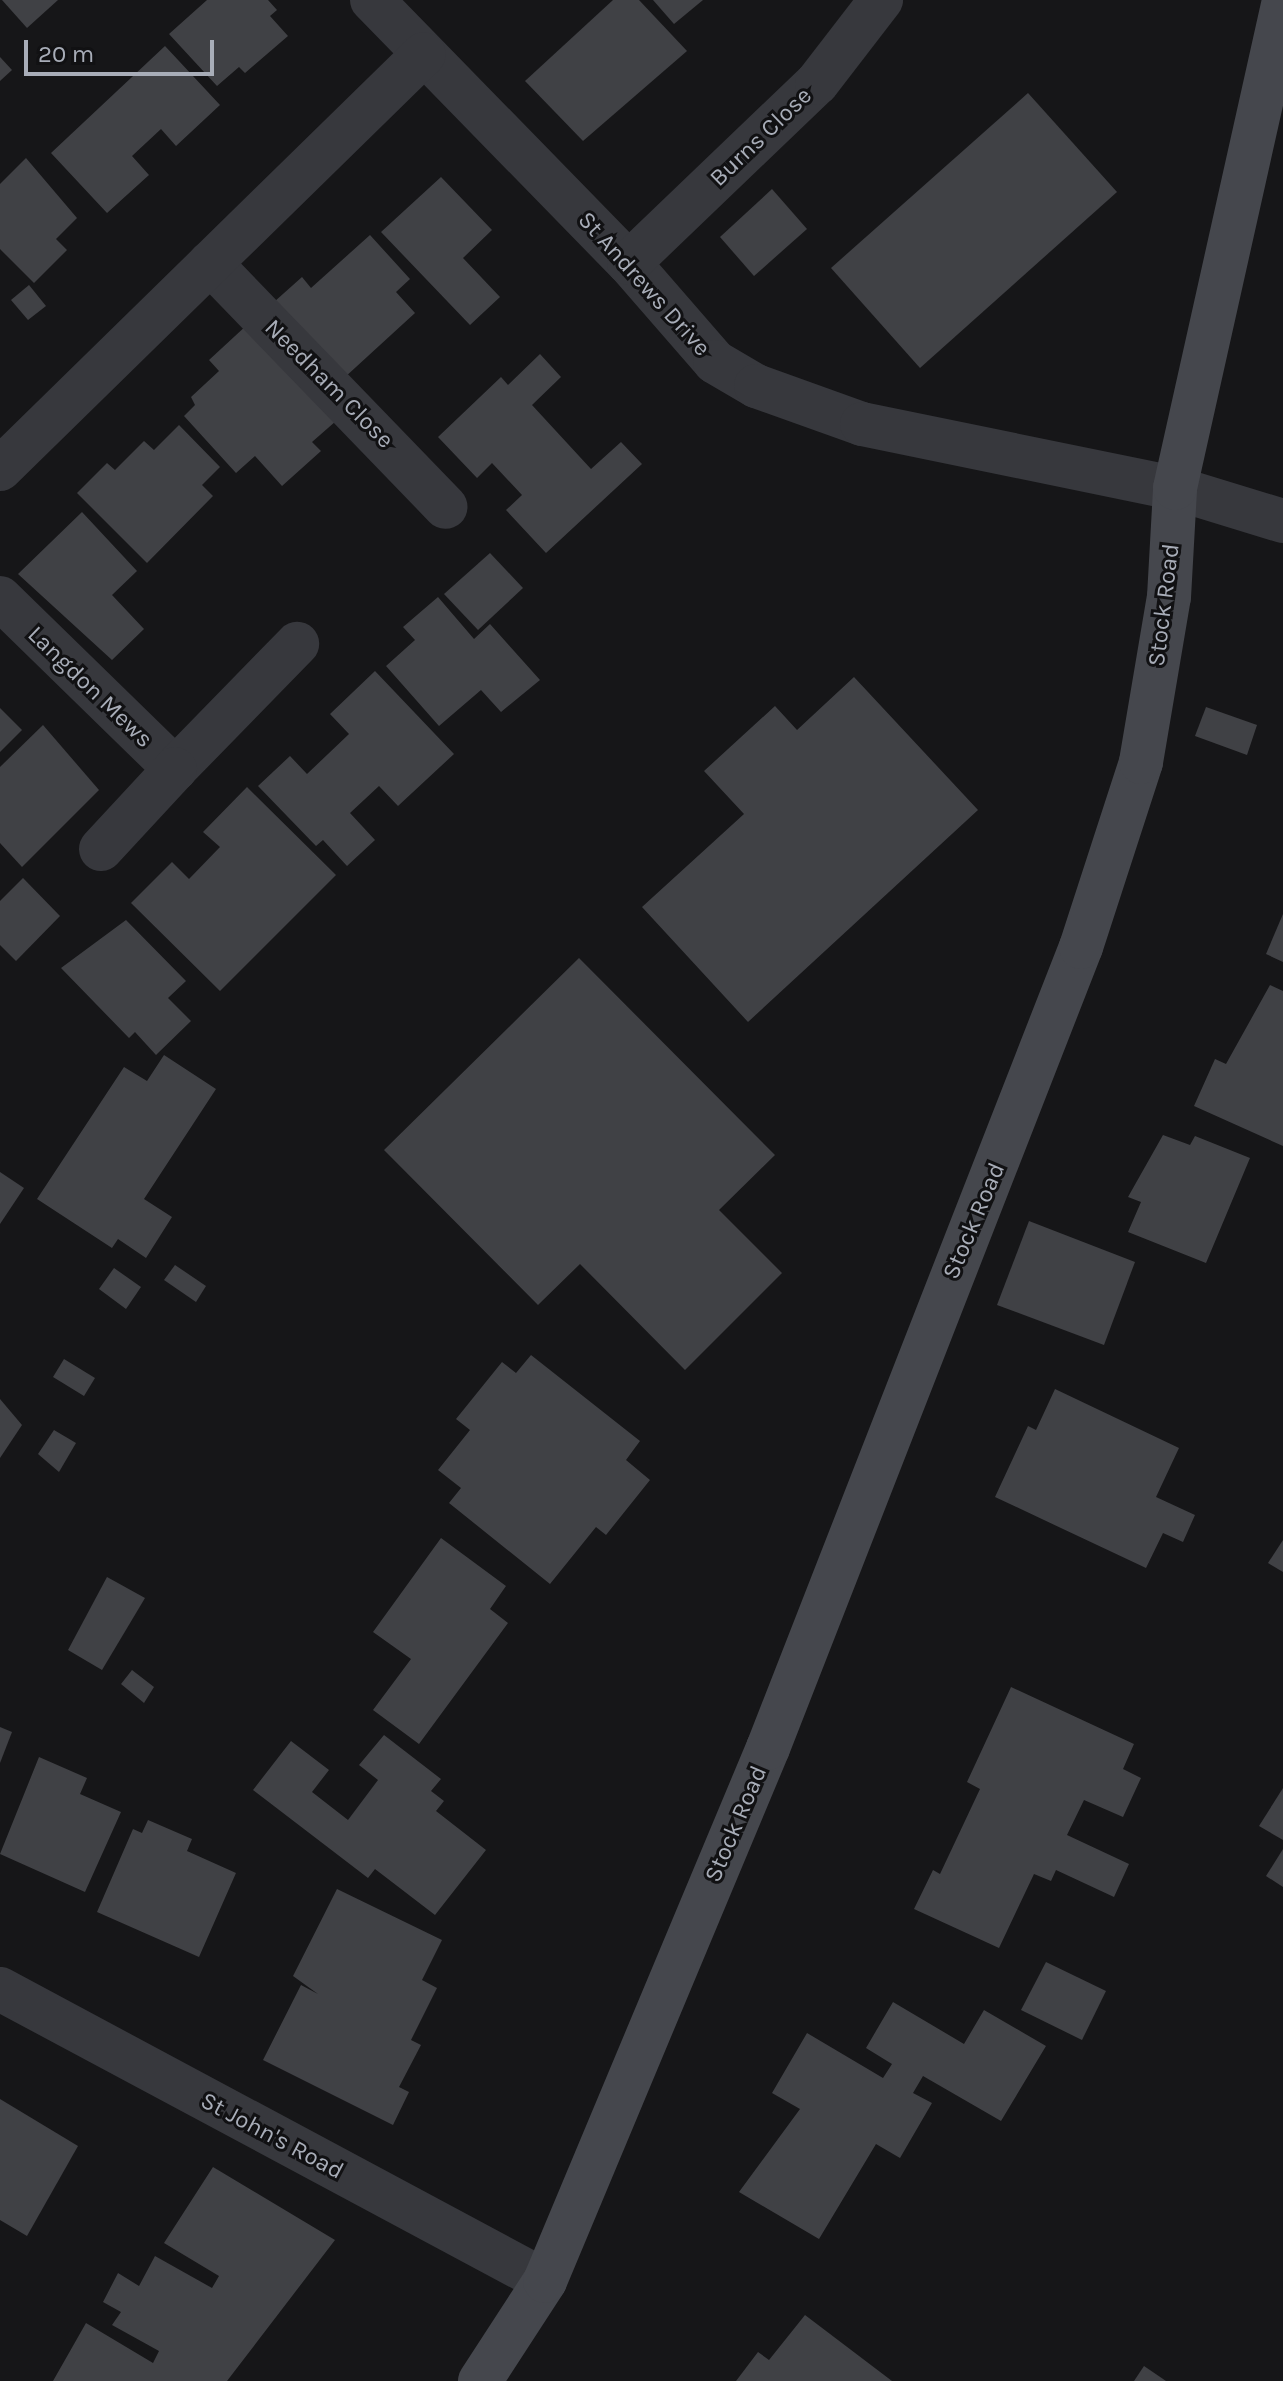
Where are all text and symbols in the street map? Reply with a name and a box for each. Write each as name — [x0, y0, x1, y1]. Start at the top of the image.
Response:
scale bar — [28, 24, 218, 74]
text: 20 m — [38, 40, 94, 68]
street label: Burns Close — [704, 81, 818, 193]
street label: St Andrews Drive — [572, 206, 716, 362]
street label: Needham Close — [258, 313, 400, 455]
street label: Stock Road — [1142, 542, 1186, 668]
street label: Langdon Mews — [22, 620, 158, 754]
street label: Stock Road — [937, 1159, 1011, 1283]
street label: Stock Road — [699, 1762, 773, 1886]
street label: St John's Road — [196, 2086, 348, 2186]

